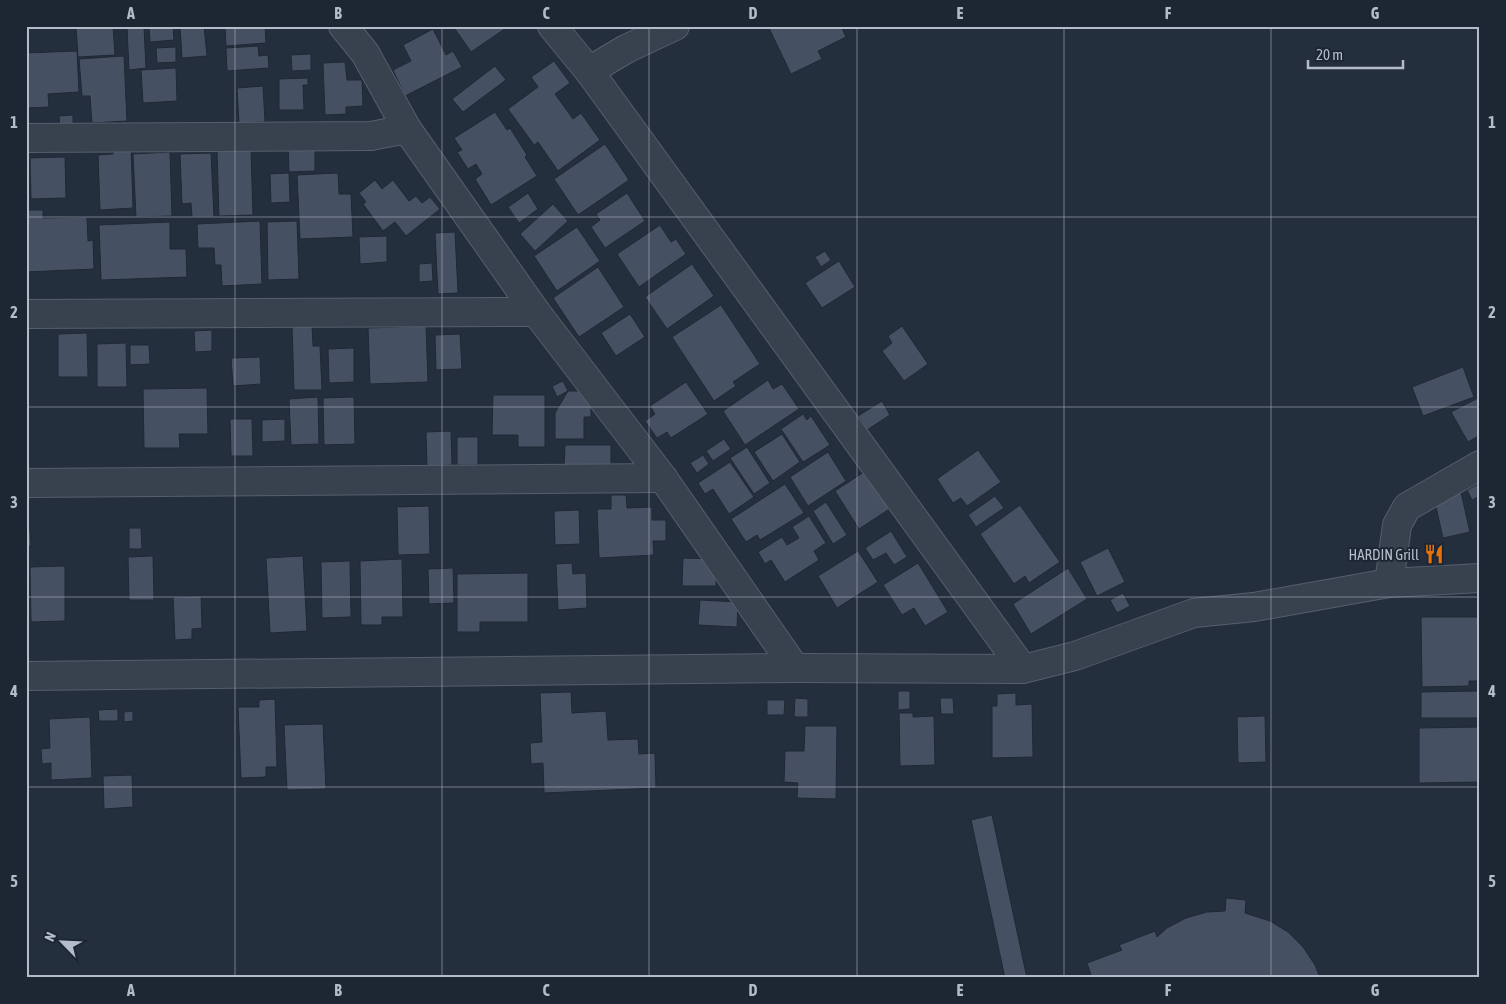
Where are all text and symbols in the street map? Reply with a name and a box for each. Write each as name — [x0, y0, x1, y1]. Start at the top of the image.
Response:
text: A — [126, 4, 135, 22]
text: B — [334, 4, 342, 22]
text: C — [542, 4, 550, 22]
text: D — [749, 4, 758, 22]
text: E — [957, 4, 964, 22]
text: F — [1165, 4, 1172, 22]
text: G — [1371, 4, 1380, 22]
scale bar — [1308, 38, 1404, 70]
text: 20 m — [1316, 46, 1343, 63]
text: 1 — [10, 113, 18, 131]
text: 1 — [1488, 113, 1496, 131]
text: 2 — [10, 303, 18, 321]
text: 2 — [1488, 303, 1496, 321]
text: 3 — [10, 493, 18, 511]
text: 3 — [1488, 493, 1496, 511]
restaurant icon: HARDIN Grill — [1423, 543, 1445, 565]
place label: HARDIN Grill — [1349, 546, 1419, 563]
text: 4 — [9, 682, 18, 700]
text: 4 — [1487, 682, 1496, 700]
text: 5 — [10, 872, 18, 890]
text: 5 — [1488, 872, 1496, 890]
north arrow — [38, 916, 88, 966]
text: N — [41, 930, 59, 944]
text: A — [126, 981, 135, 999]
text: B — [334, 981, 342, 999]
text: C — [542, 981, 550, 999]
text: D — [749, 981, 758, 999]
text: E — [957, 981, 964, 999]
text: F — [1165, 981, 1172, 999]
text: G — [1371, 981, 1380, 999]

